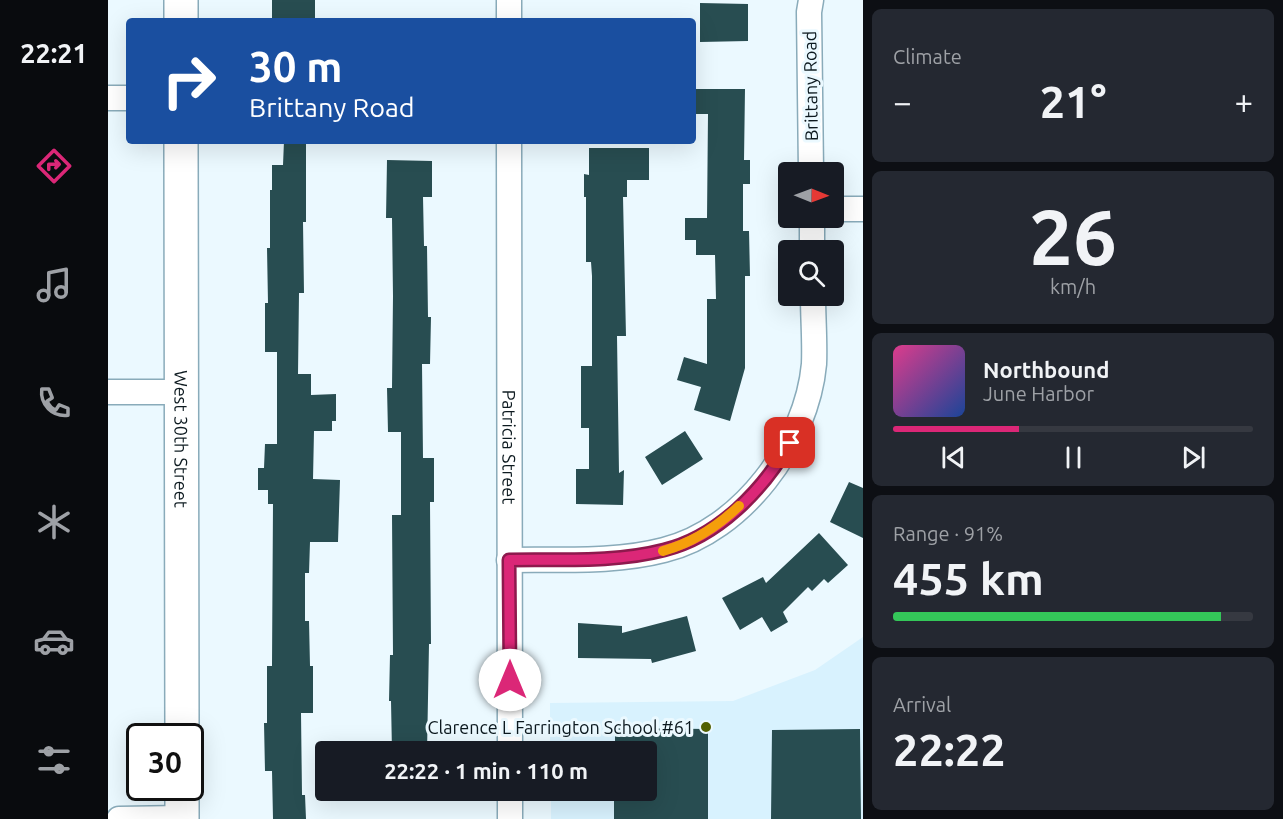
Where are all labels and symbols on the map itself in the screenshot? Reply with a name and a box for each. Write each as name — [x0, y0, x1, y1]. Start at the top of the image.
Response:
street label: Brittany Road — [799, 31, 821, 141]
north arrow — [778, 162, 844, 228]
street label: West 30th Street — [171, 370, 192, 508]
street label: Patricia Street — [499, 390, 520, 504]
pin — [764, 417, 815, 468]
position arrow — [478, 648, 542, 712]
place label: Clarence L Farrington School #61 — [428, 717, 694, 737]
marker: Clarence L Farrington School #61 — [699, 720, 713, 734]
speed limit sign: 30 — [126, 723, 204, 801]

